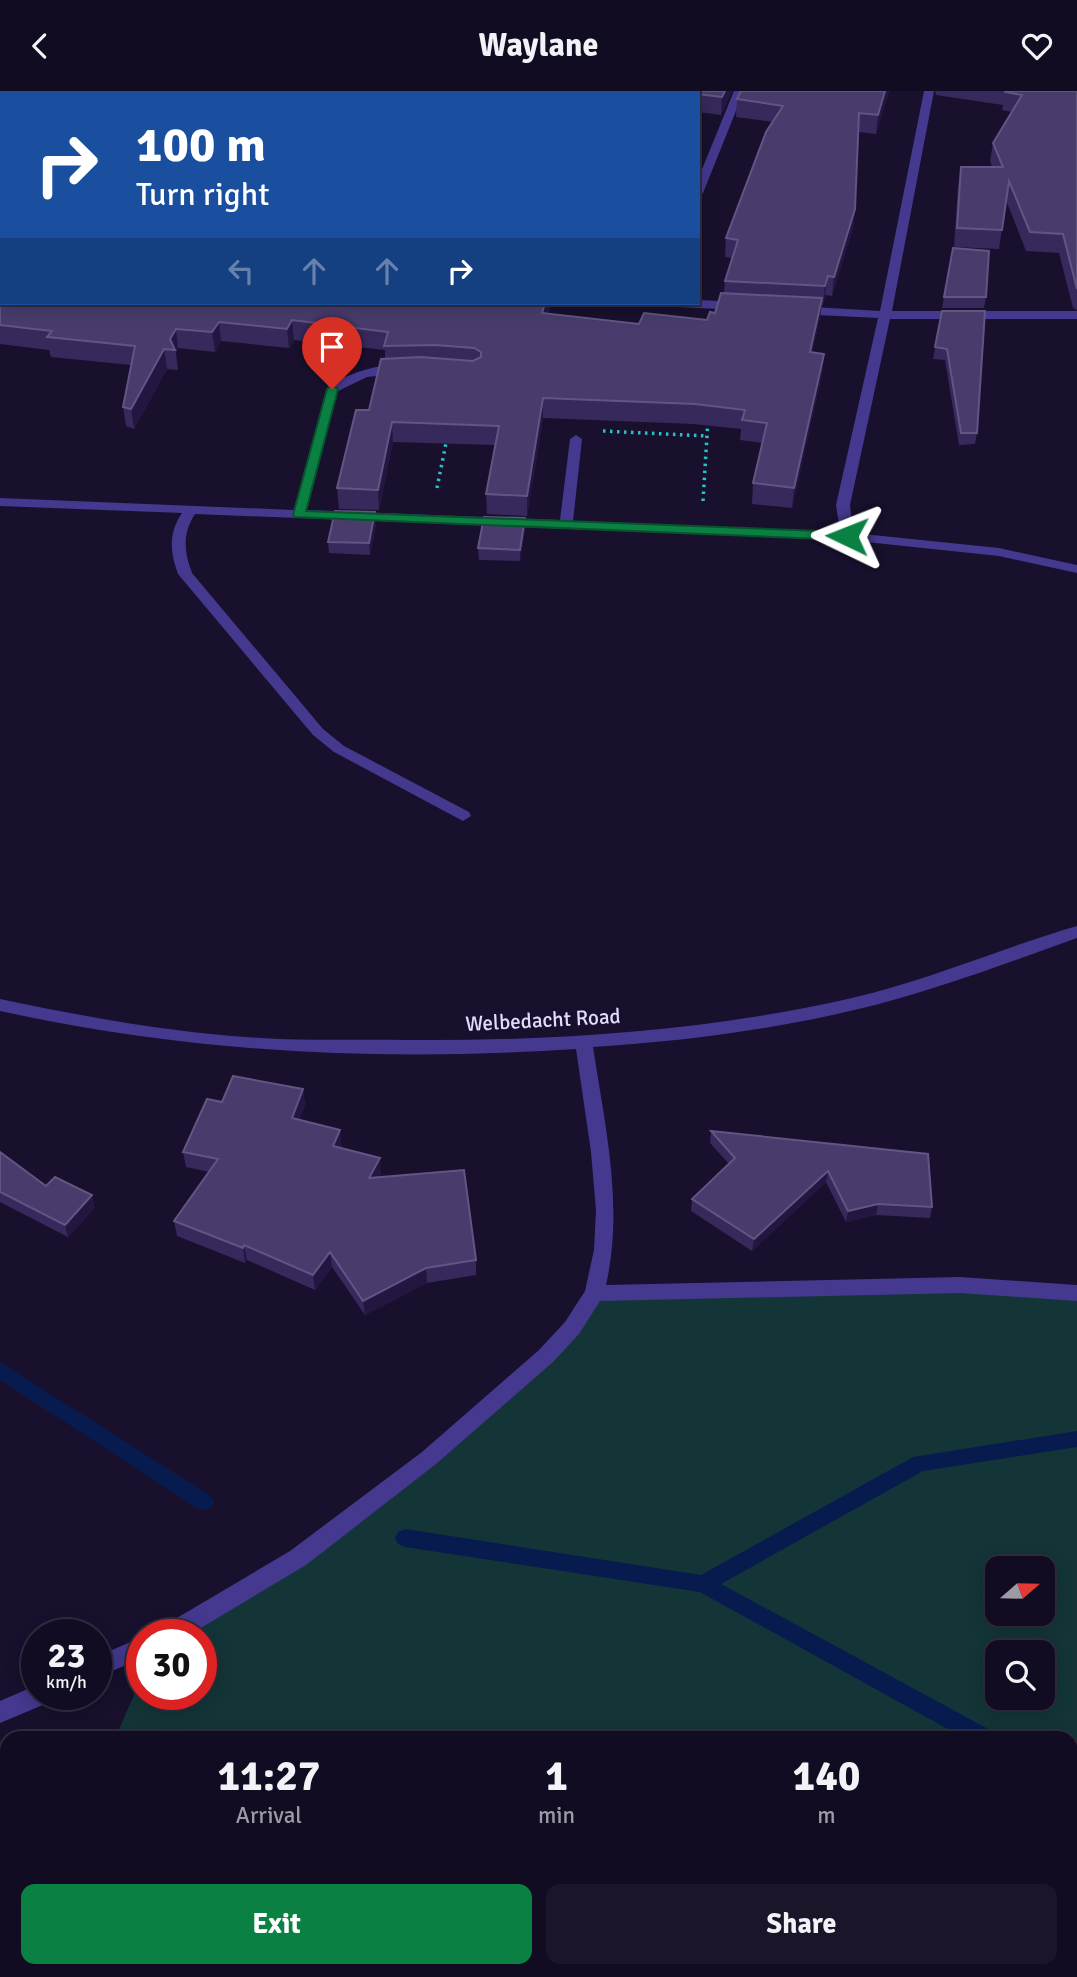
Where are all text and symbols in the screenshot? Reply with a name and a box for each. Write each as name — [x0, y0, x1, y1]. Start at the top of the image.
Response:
text: Waylane — [479, 26, 598, 65]
icon: back — [21, 27, 59, 65]
icon: heart — [1018, 27, 1056, 65]
text: 100 m — [136, 115, 266, 175]
icon: right — [21, 119, 112, 210]
text: Turn right — [136, 175, 269, 214]
icon: left — [222, 252, 260, 290]
icon: ahead — [295, 252, 333, 290]
icon: ahead — [368, 252, 406, 290]
icon: right — [441, 252, 479, 290]
pin — [302, 317, 362, 389]
icon: arrive — [313, 328, 351, 366]
position arrow — [810, 499, 884, 573]
street label: Welbedacht Road — [465, 1003, 621, 1037]
north arrow — [985, 1556, 1055, 1626]
map controls — [985, 1556, 1055, 1710]
speed limit sign: 30 — [126, 1619, 217, 1710]
text: 23 — [48, 1634, 85, 1677]
button: search — [985, 1640, 1055, 1710]
text: km/h — [46, 1671, 87, 1693]
text: 11:27 — [217, 1751, 321, 1802]
text: 1 — [545, 1751, 568, 1802]
text: 140 — [792, 1751, 861, 1802]
text: Arrival — [236, 1801, 302, 1830]
text: min — [538, 1801, 575, 1830]
text: m — [817, 1801, 836, 1830]
button: Exit — [21, 1884, 532, 1964]
button: Share — [546, 1884, 1057, 1964]

